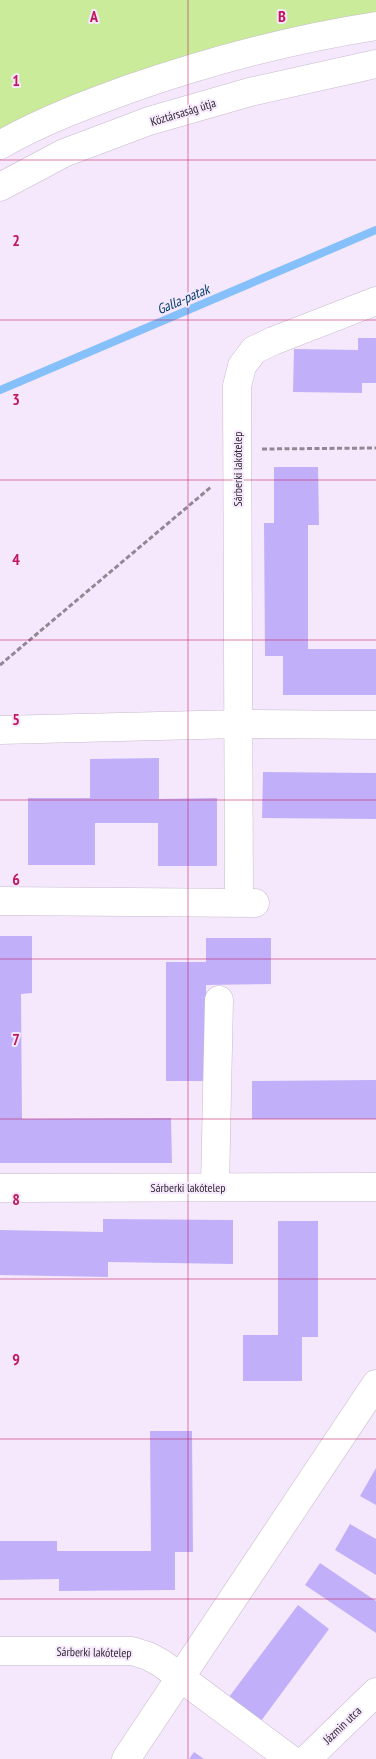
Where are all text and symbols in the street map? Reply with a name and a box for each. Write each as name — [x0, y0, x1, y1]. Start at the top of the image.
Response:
text: A — [89, 6, 99, 26]
text: B — [278, 6, 286, 26]
text: 1 — [12, 70, 20, 90]
street label: Köztársaság útja — [149, 95, 218, 129]
text: 2 — [12, 230, 20, 250]
water label: Galla-patak — [154, 279, 213, 318]
text: 3 — [12, 389, 20, 409]
street label: Sárberki lakótelep — [230, 432, 245, 506]
text: 4 — [12, 549, 20, 569]
text: 5 — [12, 709, 20, 729]
text: 6 — [12, 869, 20, 889]
text: 7 — [12, 1029, 20, 1049]
street label: Sárberki lakótelep — [151, 1180, 225, 1195]
text: 8 — [12, 1189, 20, 1209]
text: 9 — [12, 1349, 20, 1369]
street label: Sárberki lakótelep — [56, 1644, 132, 1660]
street label: Jázmin utca — [319, 1703, 365, 1748]

